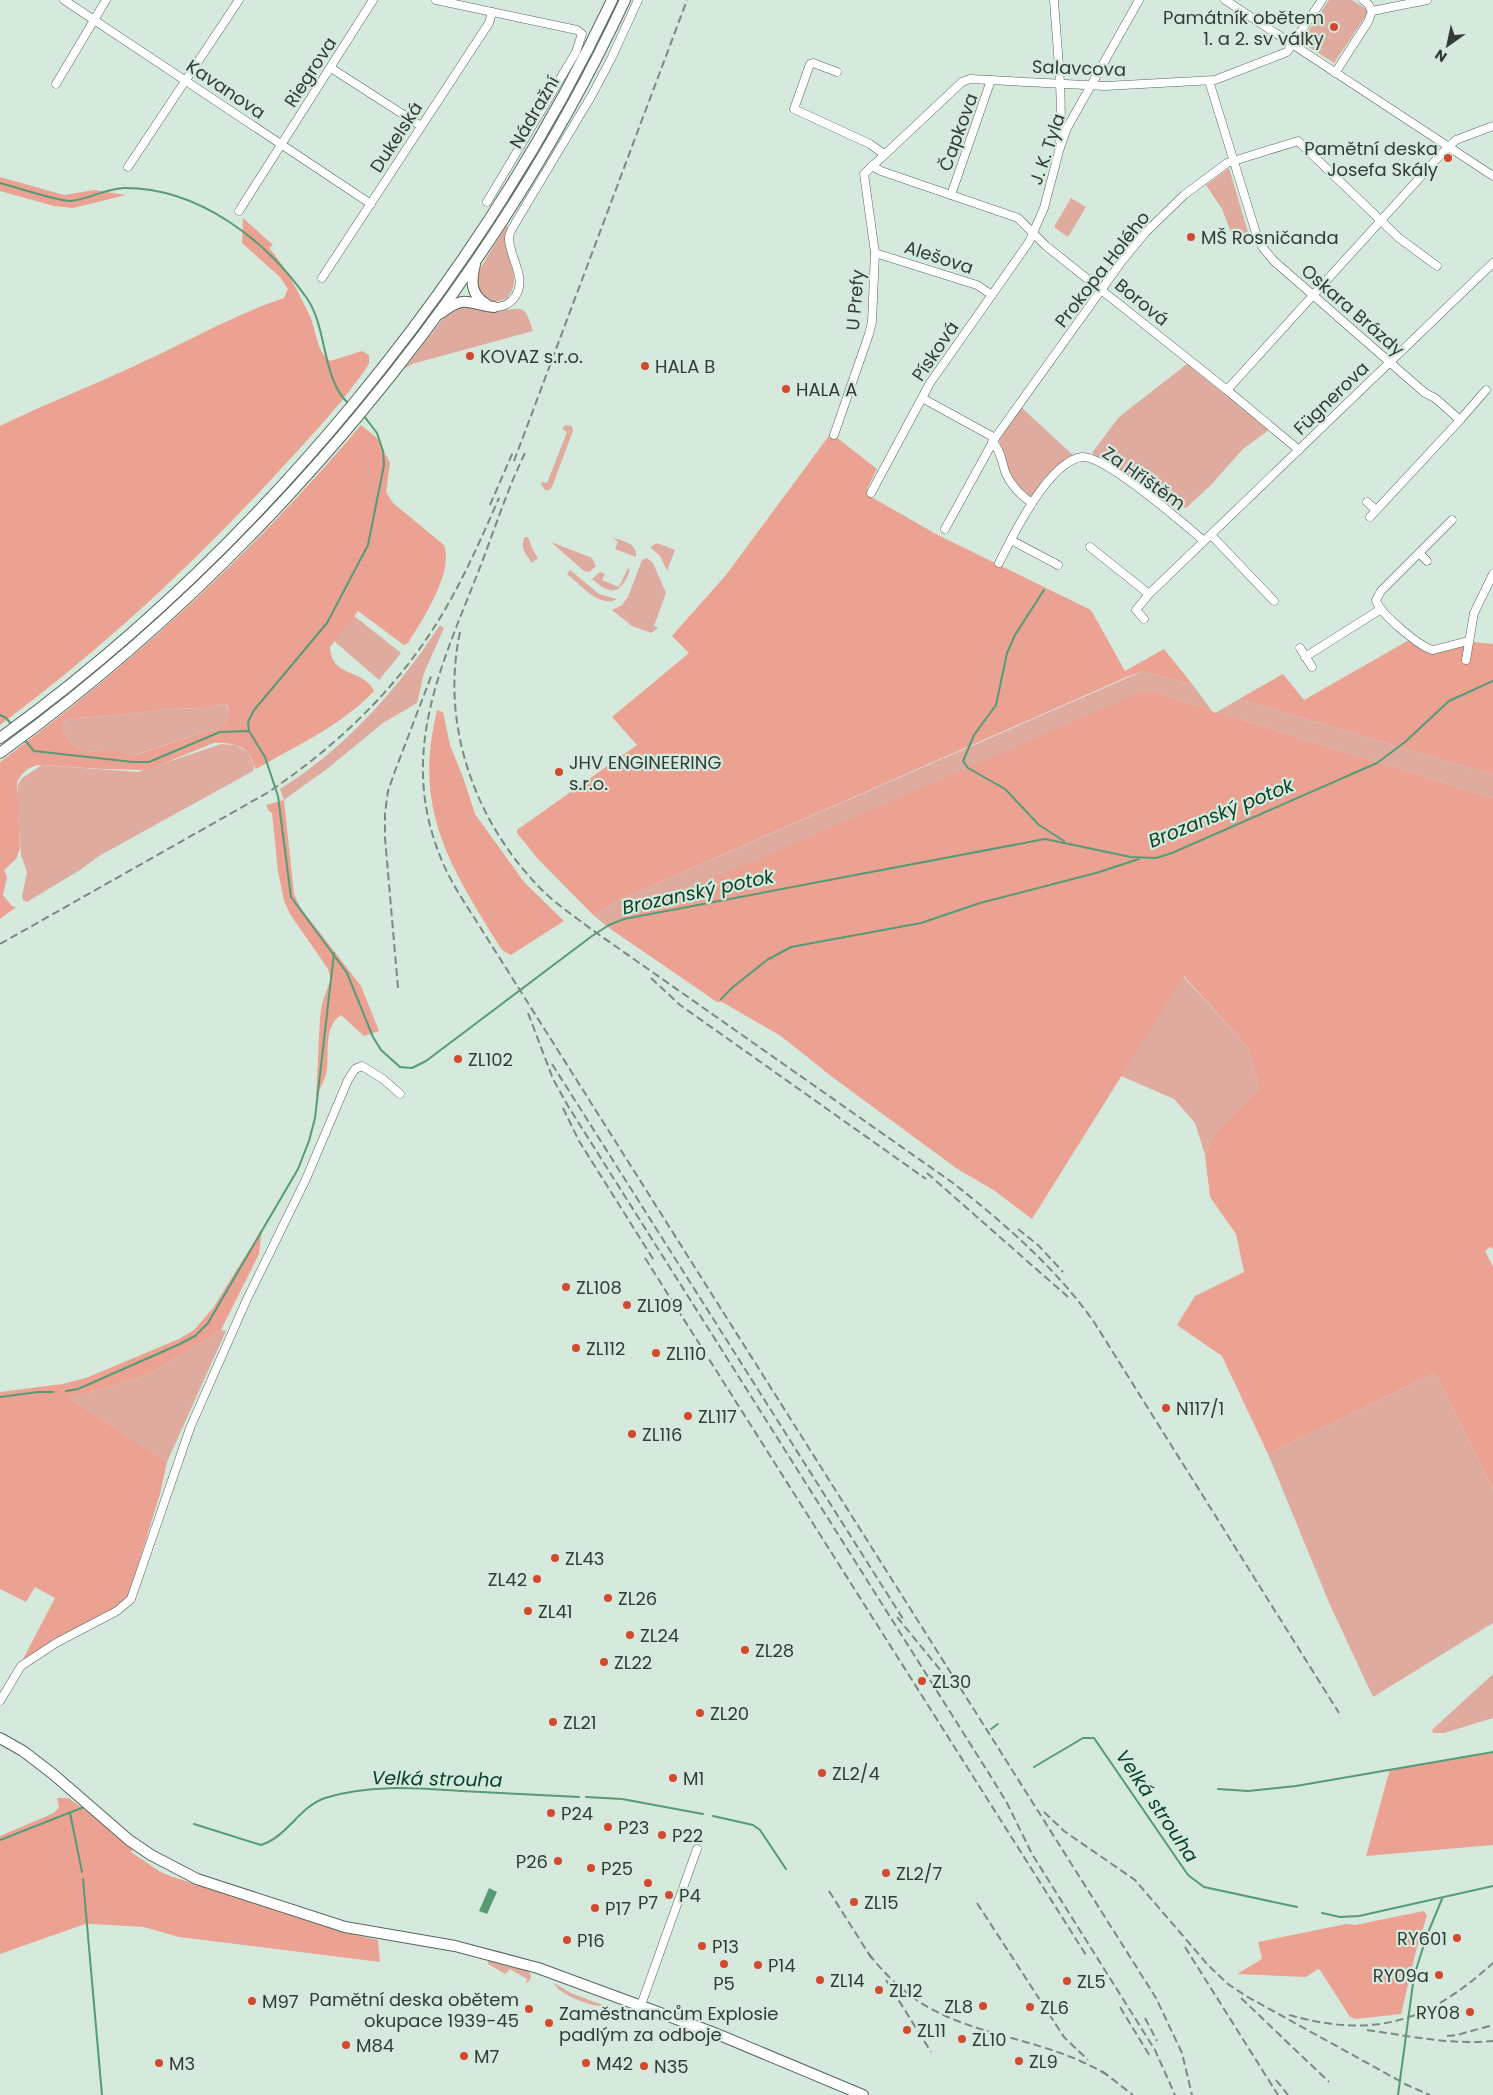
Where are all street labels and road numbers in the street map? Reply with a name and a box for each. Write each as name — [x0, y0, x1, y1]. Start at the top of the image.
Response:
street label: Riegrova — [278, 32, 342, 112]
street label: Kavanova — [181, 53, 271, 125]
street label: Salavcova — [1032, 54, 1126, 82]
street label: Nádražní — [503, 71, 565, 153]
street label: Čapkova — [932, 90, 984, 174]
street label: Dukelská — [364, 97, 428, 177]
street label: J. K. Tyla — [1023, 110, 1071, 188]
street label: Prokopa Holého — [1049, 206, 1155, 332]
street label: Alešova — [901, 234, 977, 280]
street label: Oskara Brázdy — [1296, 258, 1410, 362]
street label: U Prefy — [840, 268, 870, 332]
street label: Borová — [1110, 272, 1174, 332]
street label: Písková — [906, 316, 964, 386]
street label: Fügnerova — [1288, 356, 1374, 440]
street label: Za Hřištěm — [1098, 440, 1190, 516]

